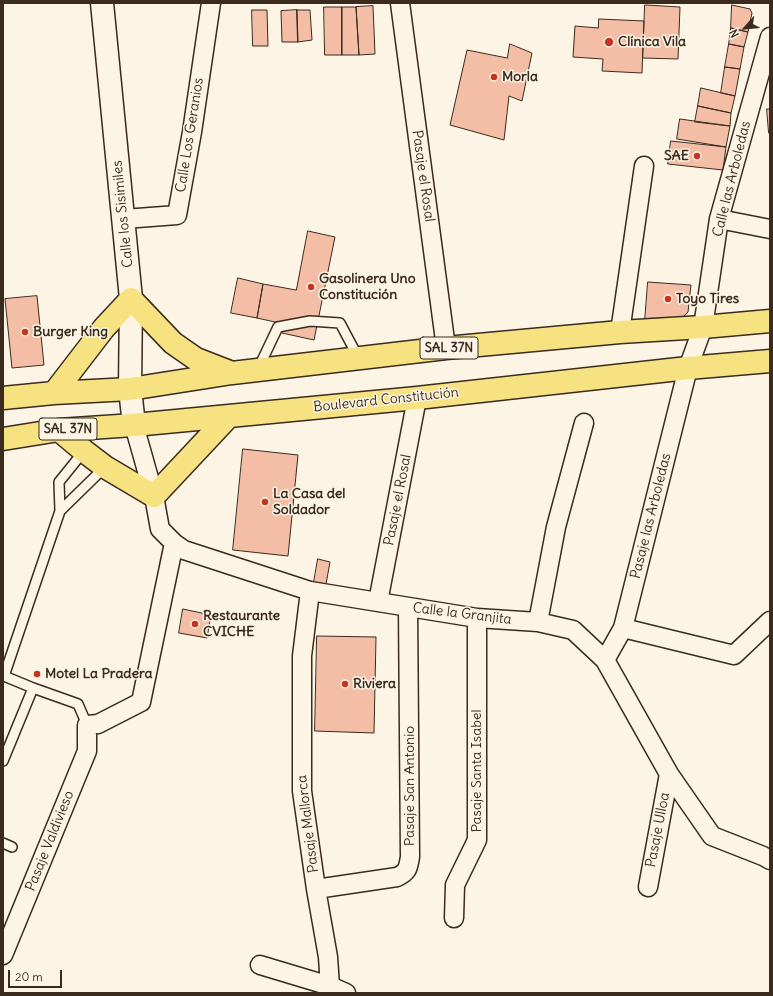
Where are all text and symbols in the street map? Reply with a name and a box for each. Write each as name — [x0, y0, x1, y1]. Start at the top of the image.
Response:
north arrow — [725, 8, 765, 48]
text: N — [726, 27, 742, 40]
place label: Clínica Vila — [618, 34, 686, 50]
marker: Clínica Vila — [603, 36, 615, 48]
place label: Morla — [502, 69, 538, 85]
marker: Morla — [489, 72, 499, 82]
street label: Calle Los Geranios — [173, 76, 207, 194]
street label: Calle las Arboledas — [709, 119, 755, 239]
street label: Pasaje el Rosal — [408, 129, 438, 223]
place label: SAE — [664, 148, 689, 164]
marker: SAE — [692, 151, 702, 161]
street label: Calle los Sisimiles — [109, 159, 137, 269]
place label: Gasolinera Uno Constitución — [319, 271, 416, 304]
marker: Gasolinera Uno Constitución — [306, 282, 316, 292]
place label: Toyo Tires — [676, 291, 739, 307]
marker: Toyo Tires — [663, 294, 673, 304]
place label: Burger King — [33, 324, 108, 340]
marker: Burger King — [20, 327, 30, 337]
road number: SAL 37N — [420, 337, 478, 359]
street label: Boulevard Constitución — [312, 384, 460, 416]
road number: SAL 37N — [39, 418, 97, 440]
street label: Pasaje las Arboledas — [627, 451, 675, 581]
street label: Pasaje el Rosal — [381, 453, 415, 547]
place label: La Casa del Soldador — [273, 486, 345, 518]
marker: La Casa del Soldador — [260, 497, 270, 507]
street label: Calle la Granjita — [412, 600, 512, 628]
place label: Restaurante CVICHE — [203, 608, 280, 640]
marker: Restaurante CVICHE — [190, 619, 200, 629]
place label: Motel La Pradera — [45, 666, 153, 682]
marker: Motel La Pradera — [32, 669, 42, 679]
place label: Riviera — [353, 676, 396, 692]
marker: Riviera — [340, 679, 350, 689]
street label: Pasaje Santa Isabel — [469, 709, 485, 833]
street label: Pasaje San Antonio — [402, 726, 418, 846]
street label: Pasaje Mallorca — [294, 774, 322, 874]
street label: Pasaje Valdivieso — [22, 788, 78, 894]
street label: Pasaje Ulloa — [642, 791, 674, 869]
scale bar — [10, 962, 64, 988]
text: 20 m — [15, 969, 43, 984]

